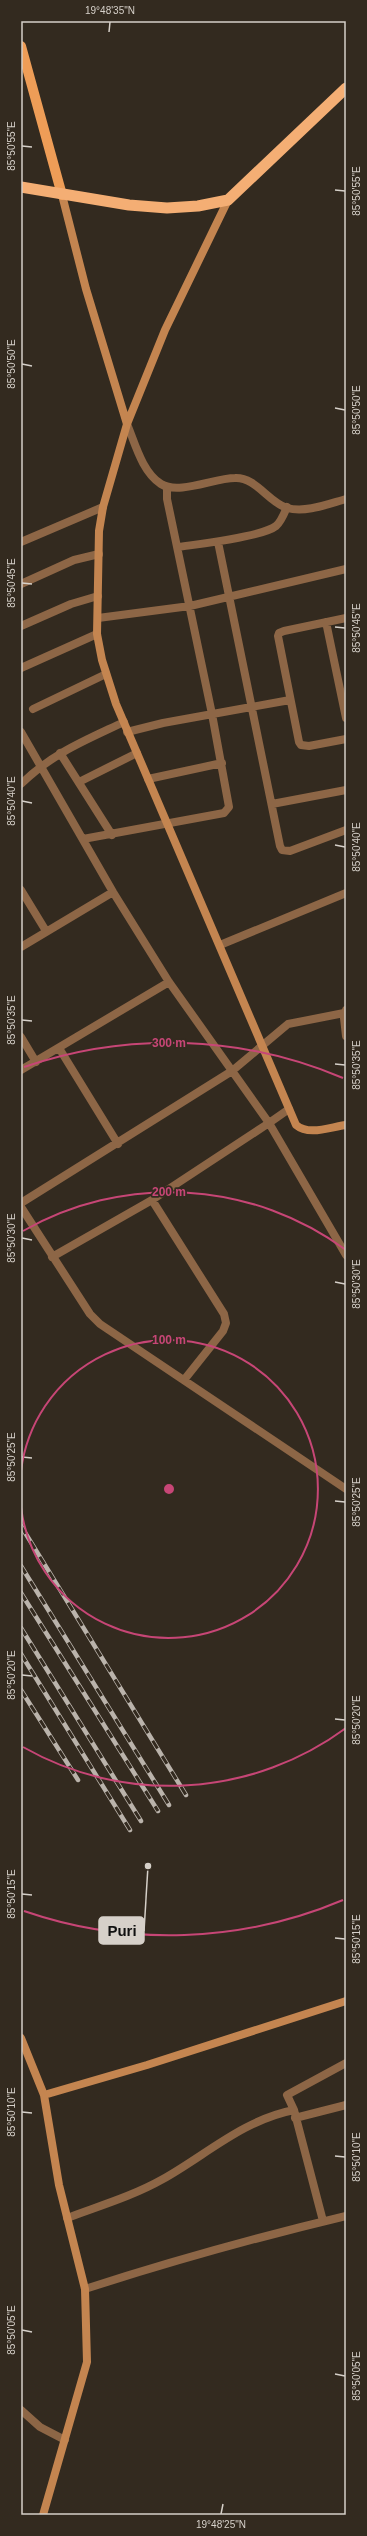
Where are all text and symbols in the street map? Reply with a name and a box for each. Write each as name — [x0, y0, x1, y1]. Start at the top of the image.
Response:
text: 19°48'35"N — [85, 5, 135, 16]
text: 85°50'55"E — [6, 121, 17, 171]
text: 85°50'55"E — [351, 166, 362, 216]
text: 85°50'50"E — [6, 339, 17, 389]
text: 85°50'50"E — [351, 385, 362, 435]
text: 85°50'45"E — [6, 558, 17, 608]
text: 85°50'45"E — [351, 603, 362, 653]
text: 85°50'40"E — [6, 776, 17, 826]
text: 85°50'40"E — [351, 822, 362, 872]
text: 85°50'35"E — [6, 995, 17, 1045]
text: 300 m — [152, 1036, 186, 1050]
text: 85°50'35"E — [351, 1040, 362, 1090]
text: 200 m — [152, 1185, 186, 1199]
text: 85°50'30"E — [6, 1213, 17, 1263]
text: 85°50'30"E — [351, 1259, 362, 1309]
text: 100 m — [152, 1333, 186, 1347]
text: 85°50'25"E — [6, 1432, 17, 1482]
text: 85°50'25"E — [351, 1477, 362, 1527]
centre of rings — [162, 1482, 176, 1496]
text: 85°50'20"E — [6, 1650, 17, 1700]
text: 85°50'20"E — [351, 1695, 362, 1745]
text: 85°50'15"E — [6, 1869, 17, 1919]
text: 85°50'15"E — [351, 1914, 362, 1964]
callout: Puri — [99, 1917, 144, 1944]
text: Puri — [107, 1922, 137, 1939]
text: 85°50'10"E — [6, 2087, 17, 2137]
text: 85°50'10"E — [351, 2132, 362, 2182]
text: 85°50'05"E — [6, 2305, 17, 2355]
text: 85°50'05"E — [351, 2351, 362, 2401]
text: 19°48'25"N — [196, 2519, 246, 2530]

